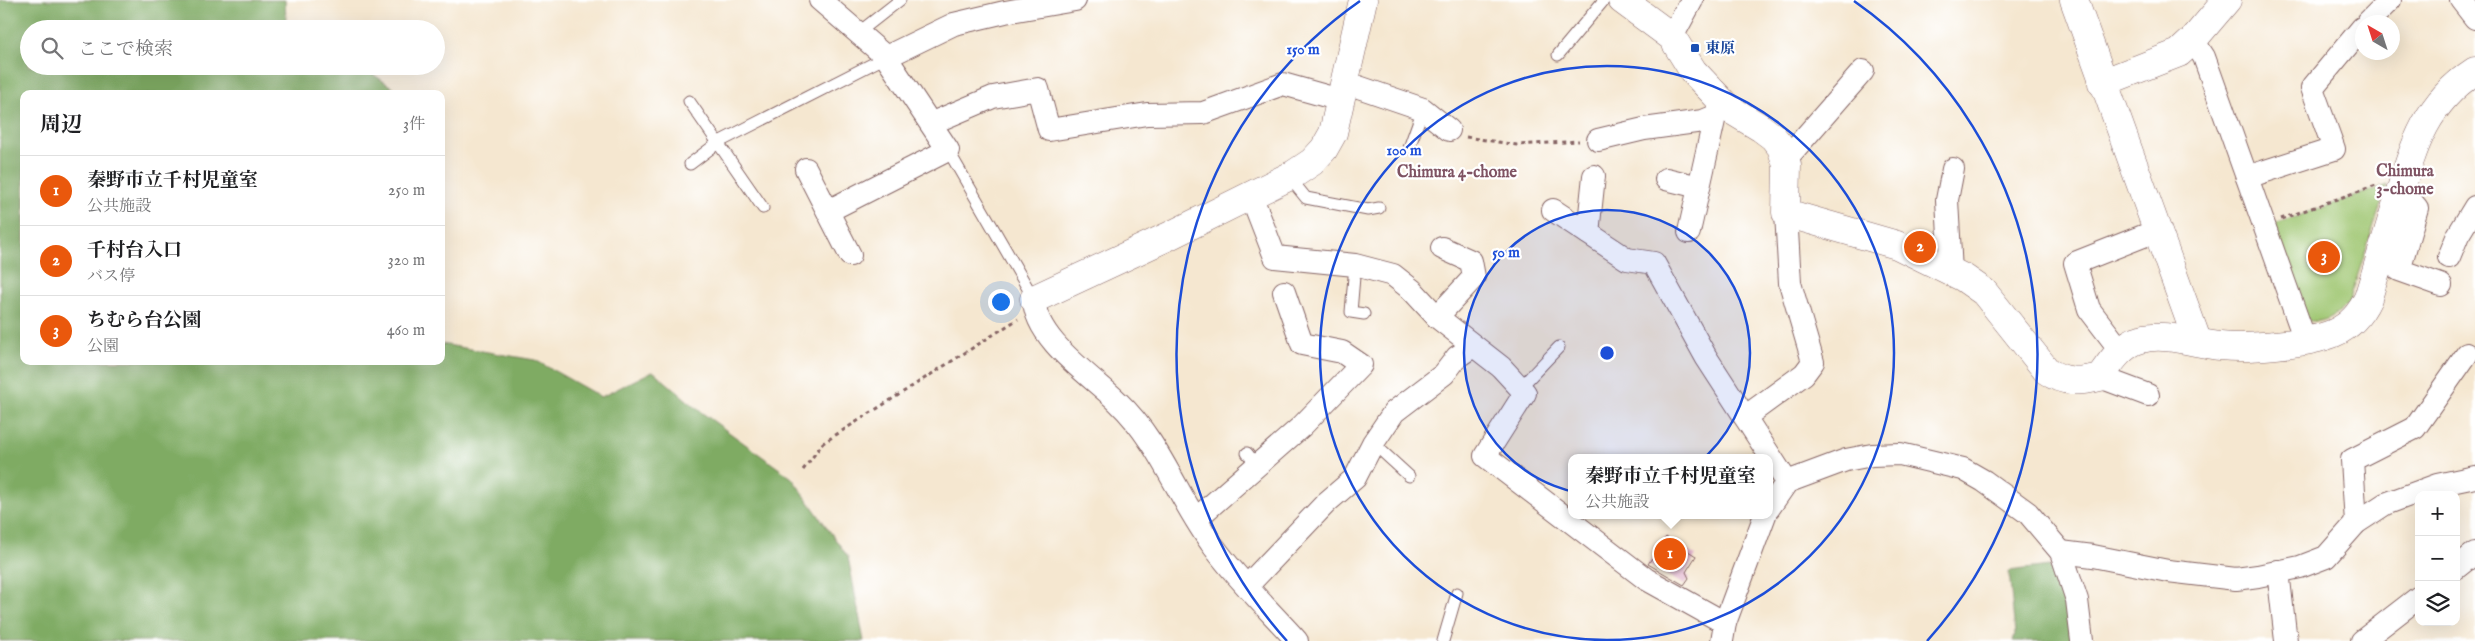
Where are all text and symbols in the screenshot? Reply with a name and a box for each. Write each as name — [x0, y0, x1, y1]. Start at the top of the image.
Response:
north arrow — [2355, 15, 2400, 60]
search box — [20, 20, 445, 75]
icon: search — [38, 34, 66, 62]
text: ここで検索 — [78, 38, 173, 62]
place label: 東原 — [1705, 39, 1735, 58]
text: 150 m — [1286, 40, 1320, 59]
marker: 東原 — [1689, 42, 1701, 54]
text: 周辺 — [40, 112, 82, 139]
text: 3件 — [403, 115, 425, 135]
text: 100 m — [1386, 141, 1422, 160]
district label: Chimura 3-chome — [2376, 162, 2435, 200]
district label: Chimura 4-chome — [1397, 163, 1518, 183]
text: 秦野市立千村児童室 — [87, 169, 258, 193]
text: 1 — [53, 181, 59, 201]
text: 250 m — [388, 181, 425, 201]
text: 公共施設 — [87, 197, 151, 217]
pin: 2 — [1904, 228, 1936, 266]
pin: 3 — [2308, 238, 2340, 276]
text: 千村台入口 — [87, 239, 182, 263]
text: 50 m — [1492, 243, 1520, 262]
text: 2 — [52, 251, 60, 271]
text: 320 m — [388, 251, 425, 271]
text: バス停 — [87, 267, 135, 287]
your location — [988, 289, 1014, 315]
text: ちむら台公園 — [87, 309, 201, 333]
text: 3 — [53, 321, 59, 341]
text: 460 m — [387, 321, 425, 341]
text: 公園 — [87, 337, 119, 357]
centre of rings — [1598, 344, 1616, 362]
popup — [1568, 454, 1773, 519]
text: 秦野市立千村児童室 — [1585, 465, 1756, 489]
map controls — [2415, 491, 2460, 626]
button: + — [2415, 491, 2460, 536]
text: 公共施設 — [1585, 493, 1649, 513]
pin: 1 — [1654, 535, 1686, 573]
button: − — [2415, 536, 2460, 581]
button: layers — [2415, 581, 2460, 626]

